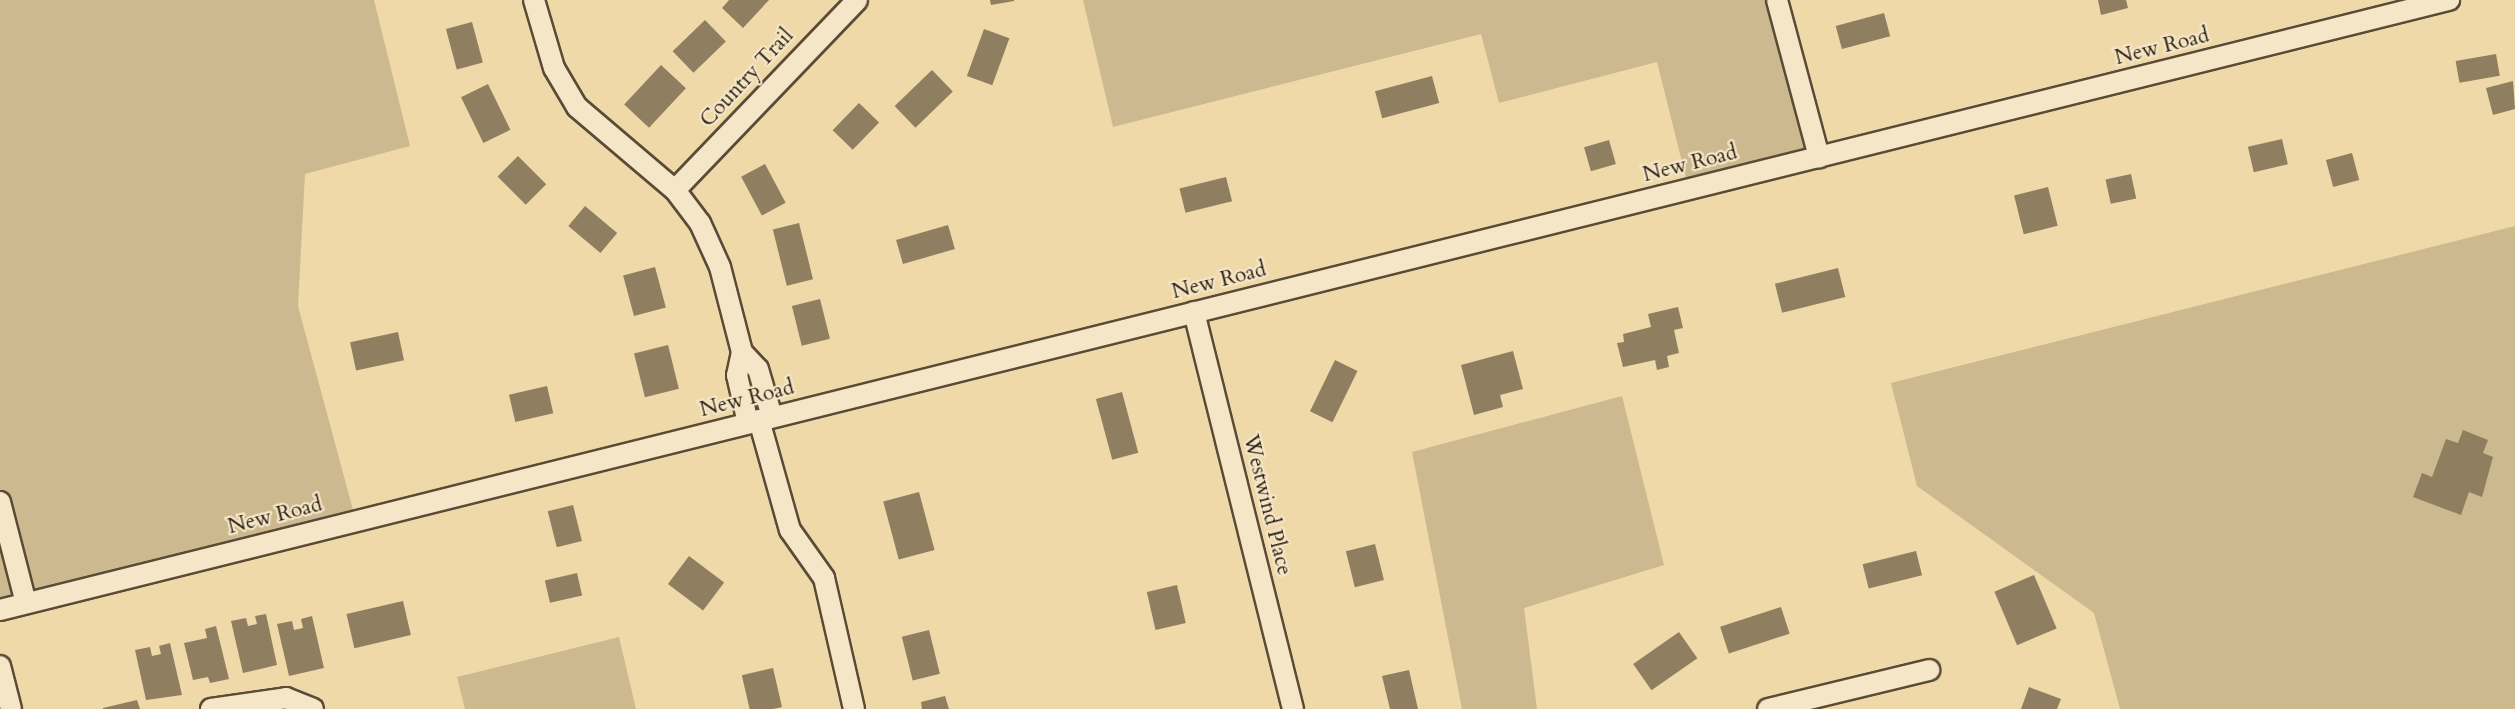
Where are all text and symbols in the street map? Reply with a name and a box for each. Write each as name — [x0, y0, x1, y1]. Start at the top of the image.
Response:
street label: New Road — [2112, 23, 2212, 71]
street label: Country Trail — [695, 24, 799, 132]
street label: New Road — [1640, 140, 1740, 188]
street label: New Road — [1169, 257, 1269, 305]
street label: New Road — [697, 375, 797, 423]
street label: Westwind Place — [1237, 432, 1297, 578]
street label: New Road — [225, 492, 325, 540]

